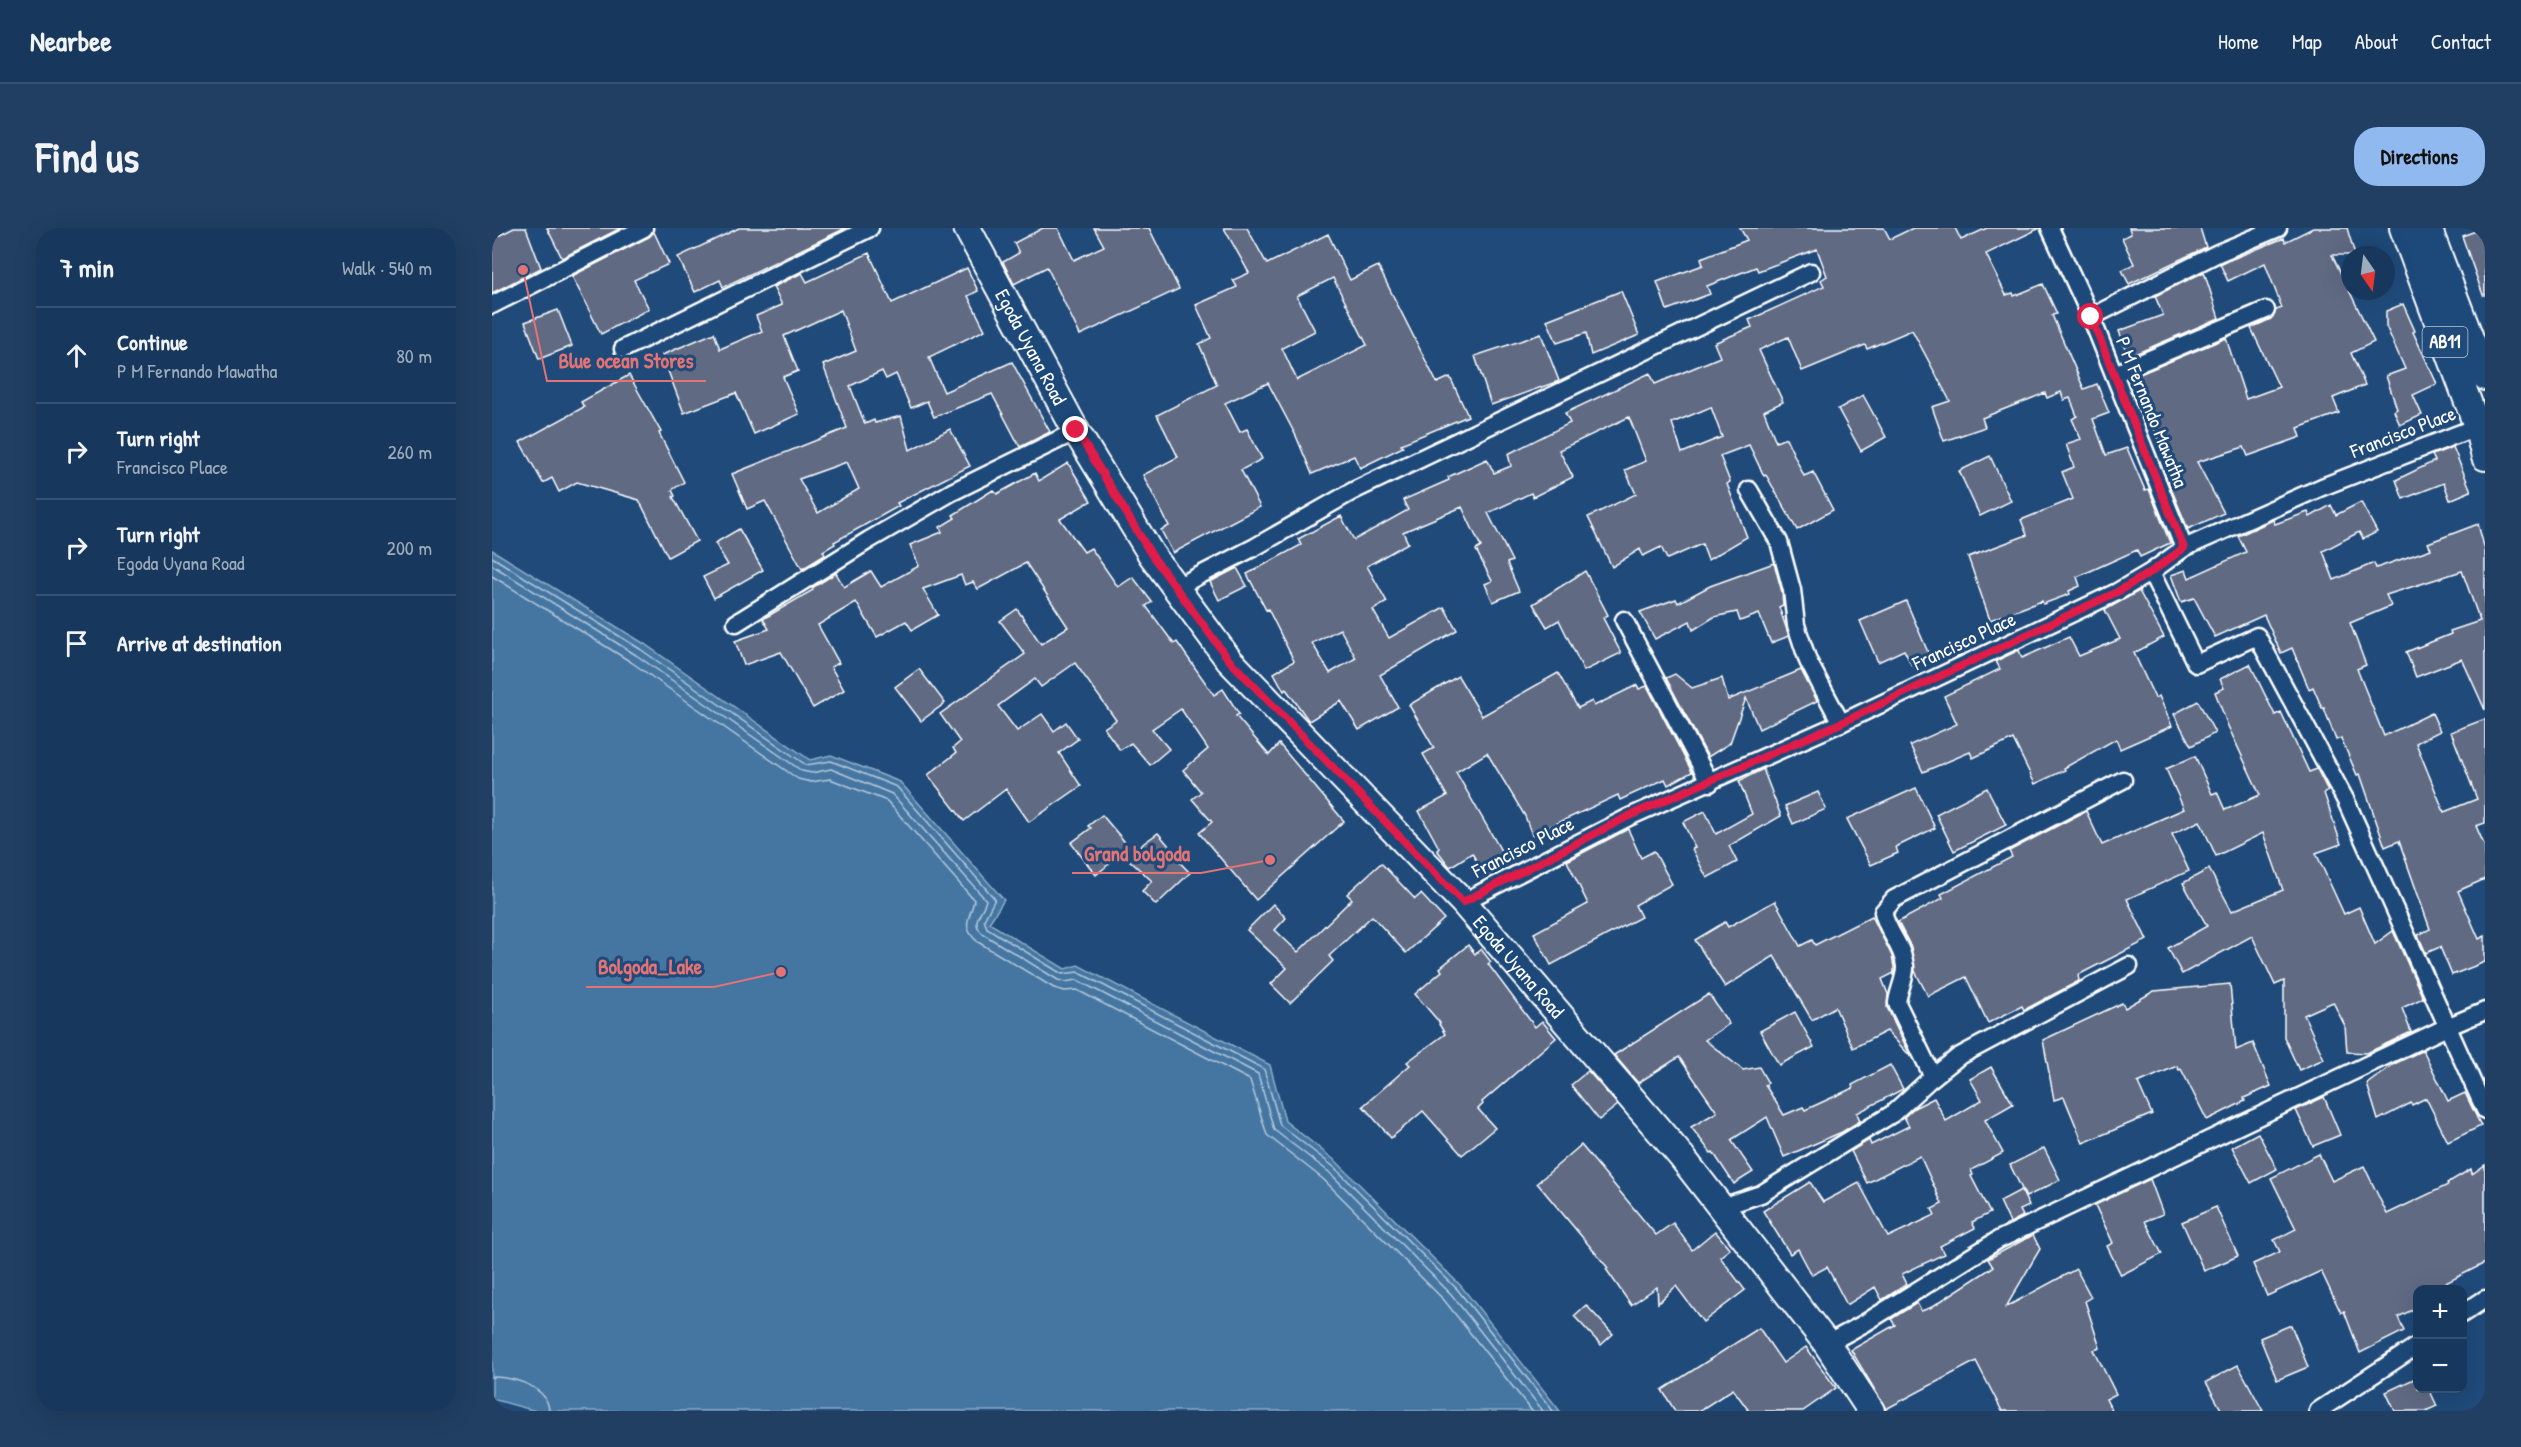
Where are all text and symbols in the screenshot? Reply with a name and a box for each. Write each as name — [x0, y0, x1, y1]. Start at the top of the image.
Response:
text: Nearbee — [30, 22, 112, 60]
text: Home — [2218, 27, 2259, 56]
text: Map — [2292, 27, 2322, 56]
text: About — [2355, 27, 2398, 56]
text: Contact — [2431, 27, 2491, 56]
button: Directions — [2354, 127, 2485, 186]
text: Find us — [36, 128, 139, 185]
north arrow — [2341, 246, 2395, 300]
text: 7 min — [60, 250, 114, 285]
text: Walk · 540 m — [342, 254, 432, 281]
street label: Egoda Uyana Road — [989, 284, 1073, 410]
route start — [2077, 303, 2103, 329]
text: Continue — [117, 327, 188, 357]
road number: AB11 — [2422, 327, 2468, 357]
street label: P M Fernando Mawatha — [2110, 332, 2195, 491]
icon: ahead — [60, 339, 93, 372]
text: 80 m — [396, 342, 432, 369]
callout: Blue ocean Stores — [547, 342, 706, 381]
text: Blue ocean Stores — [558, 346, 694, 375]
text: P M Fernando Mawatha — [117, 357, 277, 384]
street label: Francisco Place — [2345, 399, 2459, 464]
route end — [1062, 416, 1088, 442]
text: Turn right — [117, 423, 200, 453]
icon: right — [60, 435, 93, 468]
text: 260 m — [388, 438, 432, 465]
text: Francisco Place — [117, 453, 228, 480]
text: Turn right — [117, 519, 200, 549]
icon: right — [60, 531, 93, 564]
text: 200 m — [387, 534, 432, 561]
text: Egoda Uyana Road — [117, 549, 245, 576]
street label: Francisco Place — [1907, 605, 2020, 677]
icon: arrive — [60, 627, 93, 660]
text: Arrive at destination — [117, 628, 282, 658]
street label: Francisco Place — [1466, 809, 1578, 884]
callout: Grand bolgoda — [1072, 834, 1201, 873]
text: Grand bolgoda — [1084, 839, 1191, 869]
street label: Egoda Uyana Road — [1467, 909, 1571, 1024]
callout: Bolgoda_Lake — [586, 948, 714, 987]
text: Bolgoda_Lake — [598, 952, 703, 982]
map controls — [2413, 1285, 2467, 1393]
button: + — [2413, 1285, 2467, 1339]
button: − — [2413, 1339, 2467, 1393]

